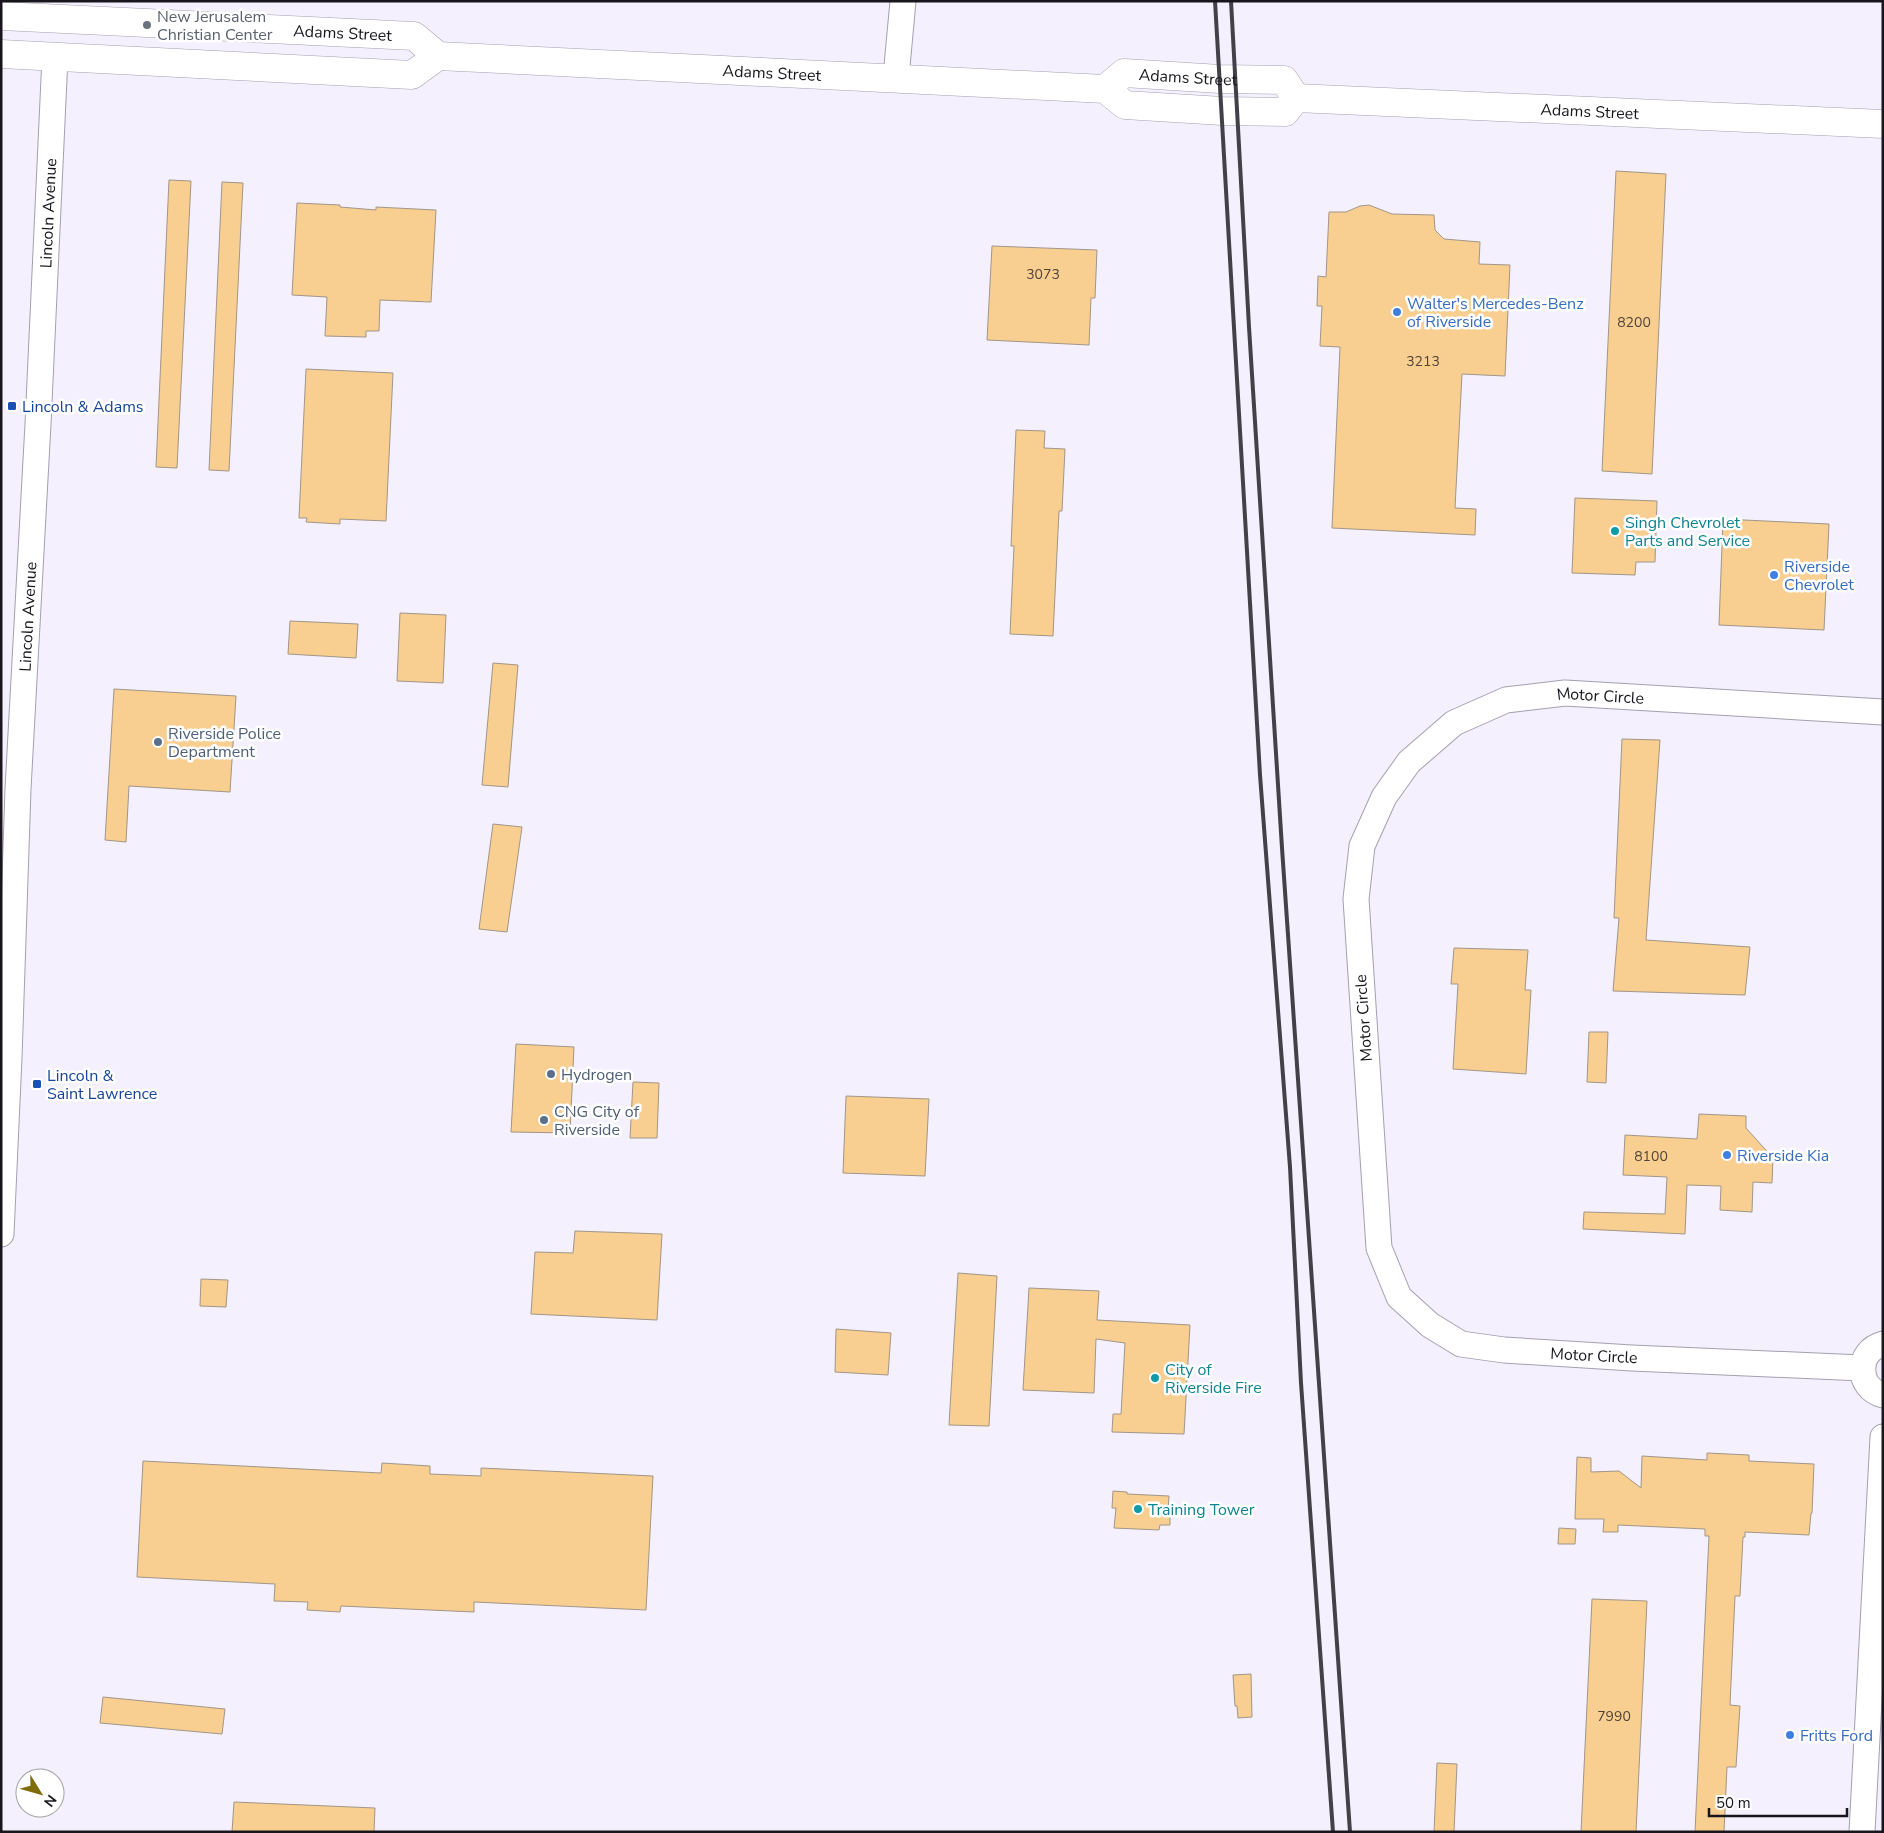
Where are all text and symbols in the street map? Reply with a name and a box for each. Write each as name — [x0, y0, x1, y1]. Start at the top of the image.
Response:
place label: New Jerusalem Christian Center — [157, 6, 273, 46]
marker: New Jerusalem Christian Center — [141, 19, 153, 31]
street label: Adams Street — [293, 20, 393, 47]
street label: Adams Street — [722, 60, 822, 87]
street label: Adams Street — [1138, 64, 1238, 91]
street label: Adams Street — [1540, 99, 1640, 125]
street label: Lincoln Avenue — [35, 158, 62, 269]
house number: 3073 — [1026, 265, 1060, 284]
place label: Walter's Mercedes-Benz of Riverside — [1407, 293, 1584, 333]
marker: Walter's Mercedes-Benz of Riverside — [1391, 306, 1403, 318]
house number: 8200 — [1617, 313, 1651, 332]
house number: 3213 — [1406, 352, 1440, 371]
place label: Lincoln & Adams — [22, 396, 144, 418]
marker: Lincoln & Adams — [6, 400, 18, 412]
place label: Singh Chevrolet Parts and Service — [1625, 512, 1750, 552]
marker: Singh Chevrolet Parts and Service — [1609, 525, 1621, 537]
place label: Riverside Chevrolet — [1784, 556, 1854, 596]
street label: Lincoln Avenue — [14, 561, 42, 672]
marker: Riverside Chevrolet — [1768, 569, 1780, 581]
street label: Motor Circle — [1556, 682, 1645, 710]
place label: Riverside Police Department — [168, 723, 281, 763]
marker: Riverside Police Department — [152, 736, 164, 748]
street label: Motor Circle — [1350, 974, 1378, 1062]
place label: Hydrogen — [561, 1064, 632, 1086]
place label: Lincoln & Saint Lawrence — [47, 1065, 157, 1105]
marker: Hydrogen — [545, 1068, 557, 1080]
marker: Lincoln & Saint Lawrence — [31, 1078, 43, 1090]
place label: CNG City of Riverside — [554, 1101, 640, 1141]
marker: CNG City of Riverside — [538, 1114, 550, 1126]
place label: Riverside Kia — [1737, 1145, 1829, 1167]
house number: 8100 — [1634, 1147, 1668, 1166]
marker: Riverside Kia — [1721, 1149, 1733, 1161]
street label: Motor Circle — [1550, 1343, 1638, 1369]
place label: City of Riverside Fire — [1165, 1359, 1262, 1399]
marker: City of Riverside Fire — [1149, 1372, 1161, 1384]
place label: Training Tower — [1148, 1499, 1255, 1521]
marker: Training Tower — [1132, 1503, 1144, 1515]
house number: 7990 — [1597, 1707, 1631, 1726]
place label: Fritts Ford — [1800, 1725, 1873, 1747]
marker: Fritts Ford — [1784, 1729, 1796, 1741]
north arrow — [15, 1768, 65, 1818]
scale bar — [1709, 1786, 1846, 1818]
text: N — [39, 1791, 61, 1810]
text: 50 m — [1716, 1793, 1751, 1813]

